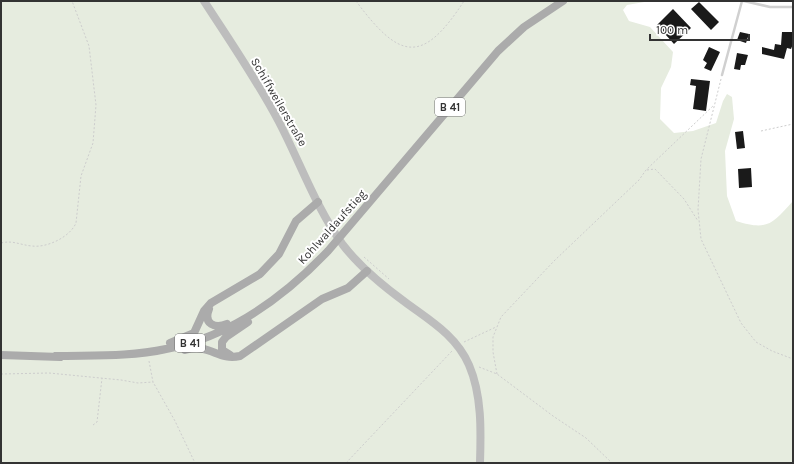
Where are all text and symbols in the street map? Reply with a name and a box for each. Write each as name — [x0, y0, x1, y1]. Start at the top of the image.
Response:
scale bar — [650, 16, 749, 42]
text: 100 m — [656, 23, 688, 37]
street label: Schiffweilerstraße — [248, 55, 310, 149]
road number: B 41 — [435, 98, 465, 116]
street label: Kohlwaldaufstieg — [295, 187, 369, 267]
road number: B 41 — [175, 334, 205, 352]

